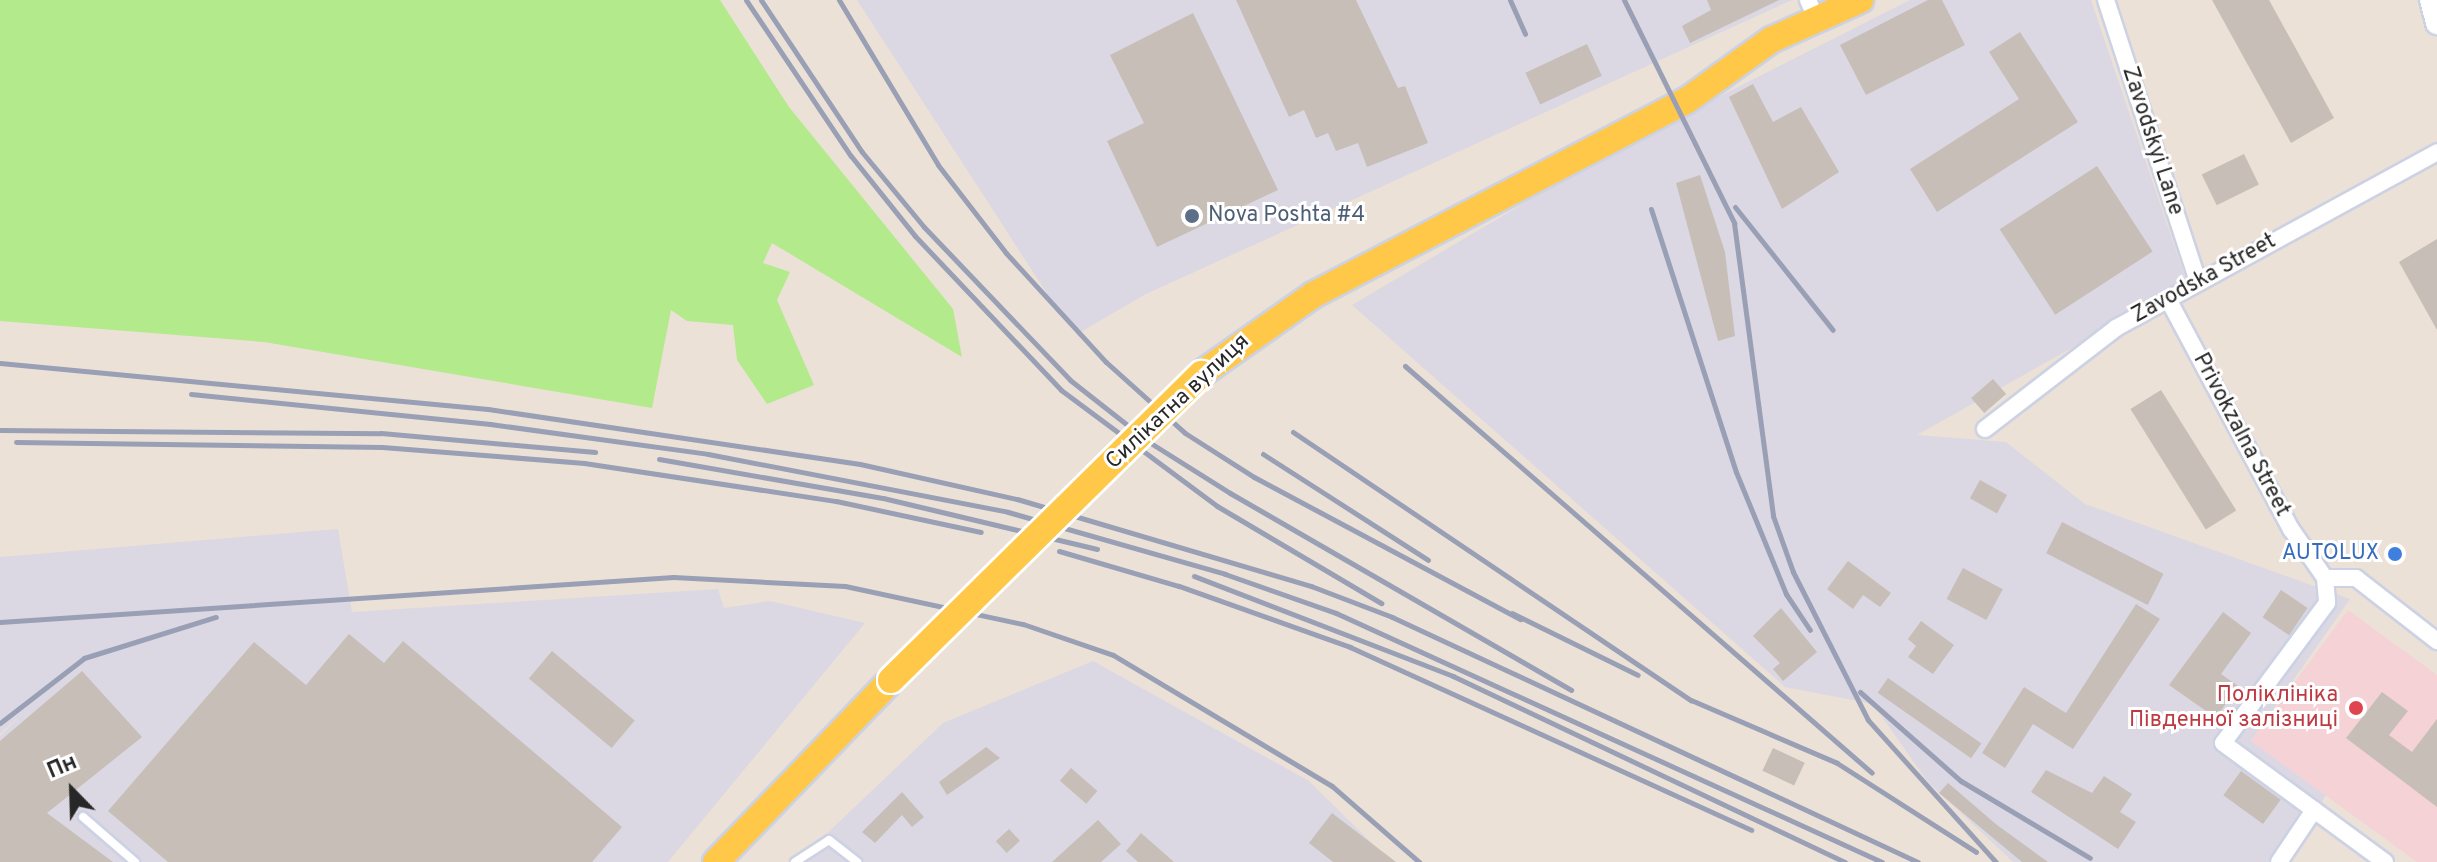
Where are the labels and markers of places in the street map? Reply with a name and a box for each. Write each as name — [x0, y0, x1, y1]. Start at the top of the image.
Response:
place label: Nova Poshta #4 — [1208, 203, 1365, 229]
marker: Nova Poshta #4 — [1183, 207, 1201, 225]
place label: AUTOLUX — [2282, 541, 2379, 567]
marker: AUTOLUX — [2386, 545, 2404, 563]
place label: Поліклініка Південної залізниці — [2129, 682, 2338, 734]
marker: Поліклініка Південної залізниці — [2345, 697, 2367, 719]

